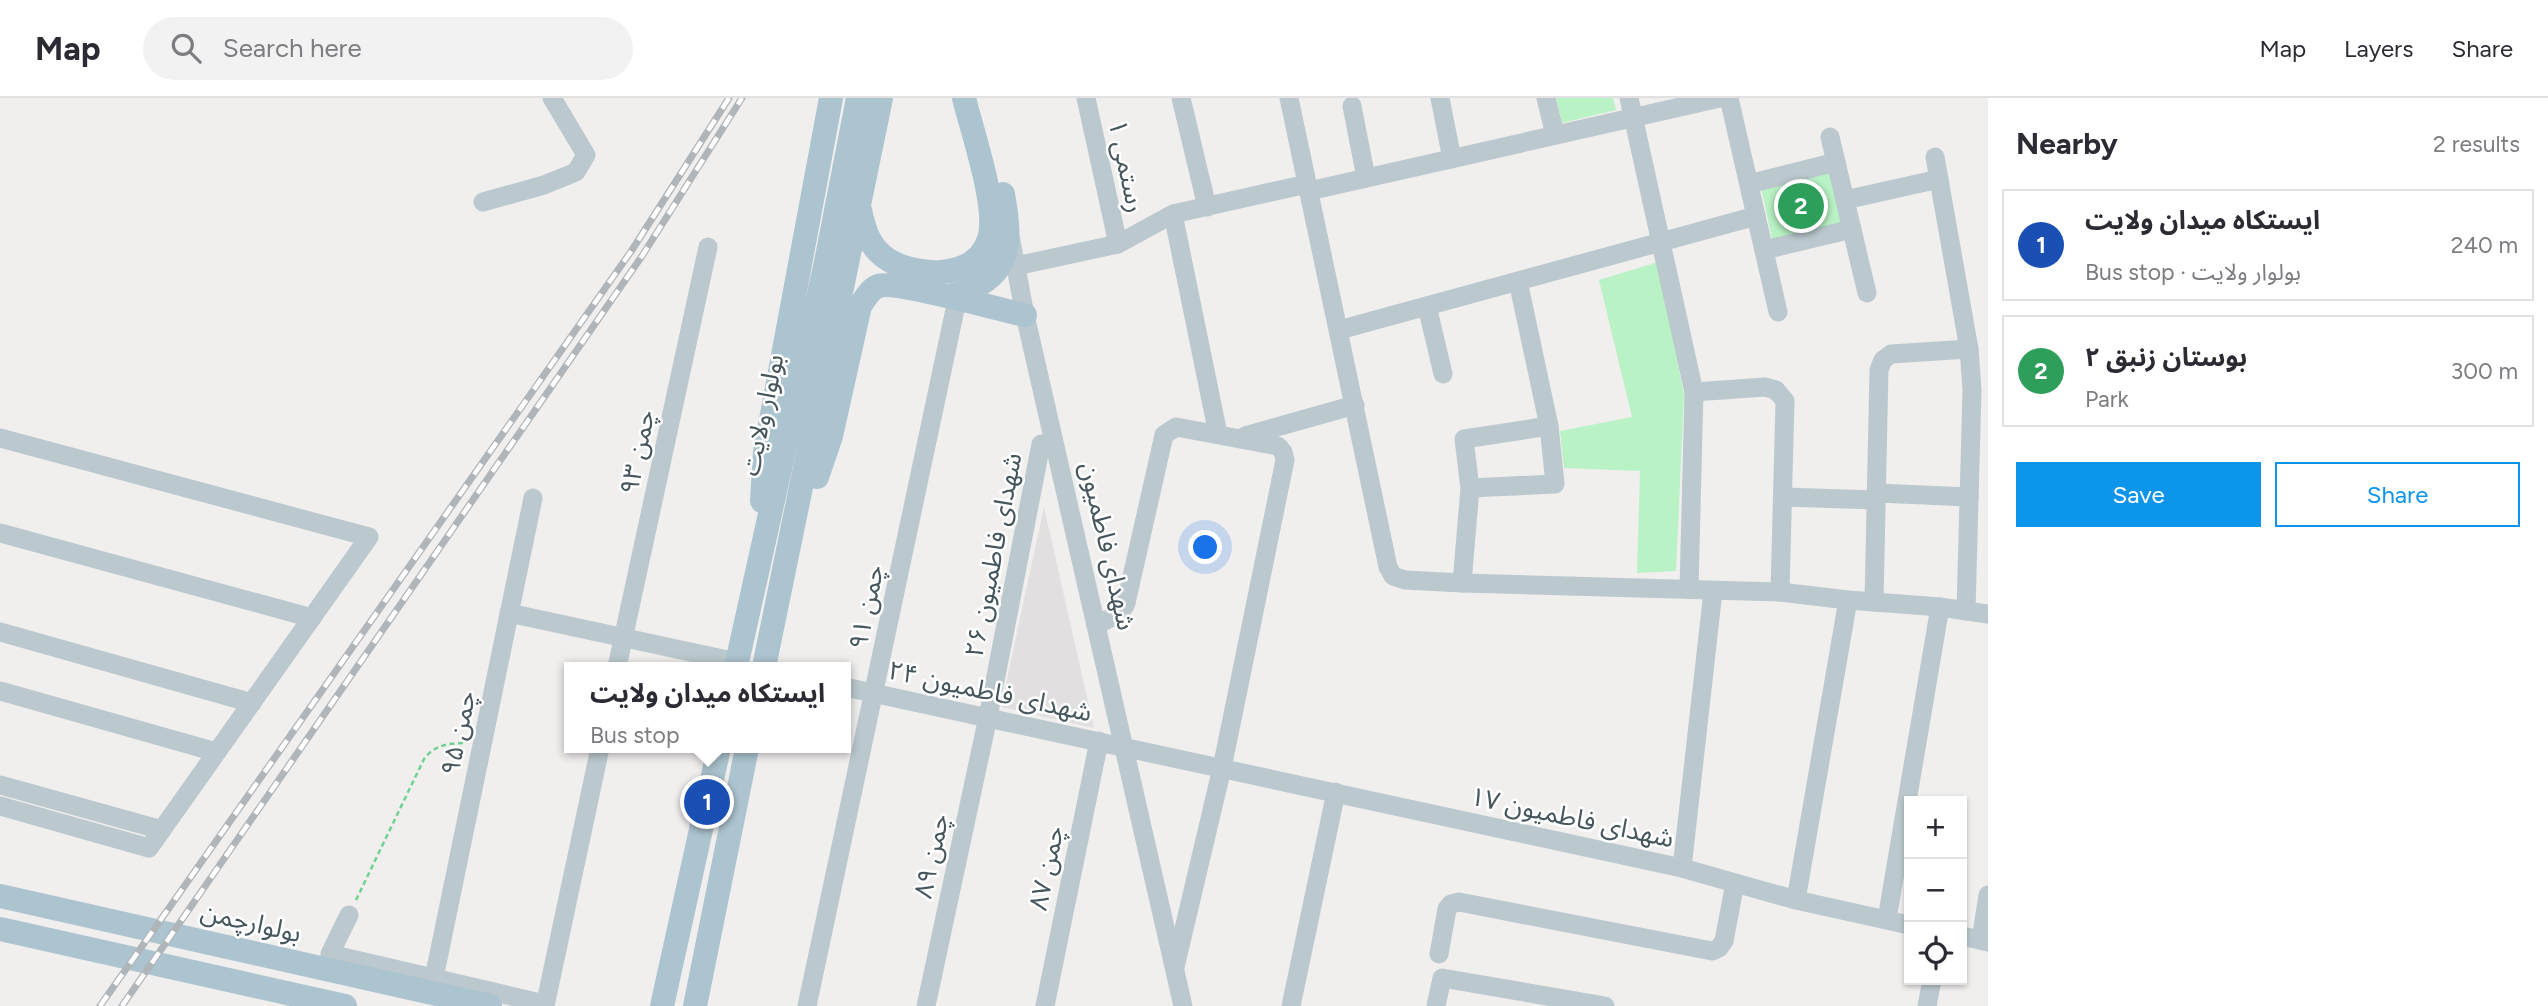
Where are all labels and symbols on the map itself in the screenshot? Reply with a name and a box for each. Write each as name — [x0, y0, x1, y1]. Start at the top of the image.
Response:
street label: رستمی ۱ — [1102, 117, 1152, 215]
pin: 2 — [1778, 180, 1824, 232]
street label: بولوار ولایت — [734, 351, 790, 479]
street label: چمن ۹۳ — [612, 407, 663, 497]
street label: شهدای فاطمیون ۲۶ — [957, 450, 1029, 660]
street label: شهدای فاطمیون — [1073, 459, 1143, 633]
your location — [1188, 530, 1222, 564]
street label: چمن ۹۱ — [841, 562, 892, 652]
street label: شهدای فاطمیون ۲۴ — [885, 654, 1095, 728]
street label: چمن ۹۵ — [433, 688, 484, 778]
pin: 1 — [684, 776, 730, 828]
street label: شهدای فاطمیون ۱۷ — [1467, 780, 1677, 854]
street label: چمن ۸۹ — [906, 811, 957, 901]
street label: چمن ۸۷ — [1021, 823, 1072, 913]
street label: بولوارچمن — [197, 895, 304, 950]

